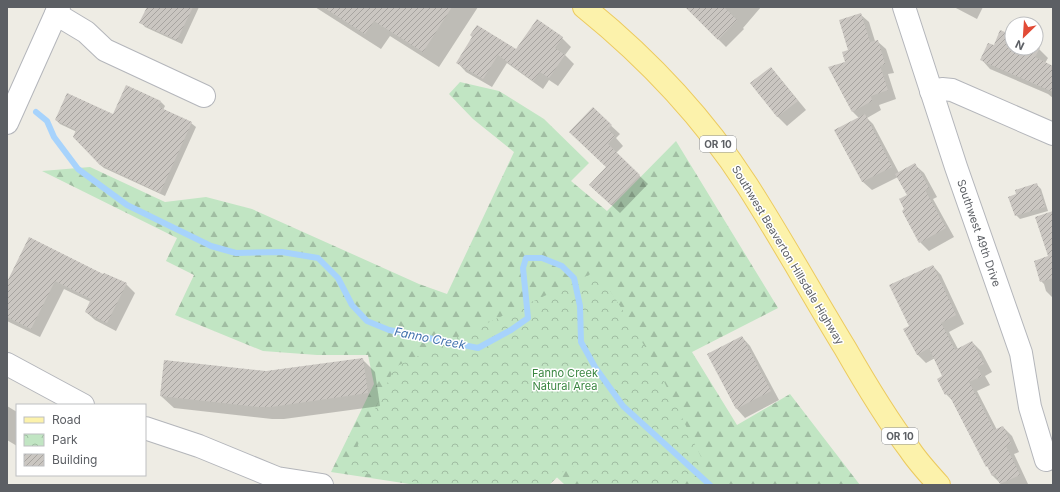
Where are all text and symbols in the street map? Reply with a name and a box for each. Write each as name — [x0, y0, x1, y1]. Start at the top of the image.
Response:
north arrow — [1004, 16, 1044, 56]
text: N — [1013, 37, 1027, 53]
road number: OR 10 — [700, 136, 736, 152]
street label: Southwest Beaverton Hillsdale Highway — [729, 163, 847, 347]
street label: Southwest 49th Drive — [954, 178, 1004, 288]
water label: Fanno Creek — [393, 324, 467, 352]
park label: Fanno Creek Natural Area — [532, 366, 598, 393]
legend — [16, 404, 146, 476]
text: Road — [52, 412, 81, 427]
road number: OR 10 — [882, 428, 918, 444]
text: Park — [52, 432, 78, 447]
text: Building — [52, 452, 97, 467]

